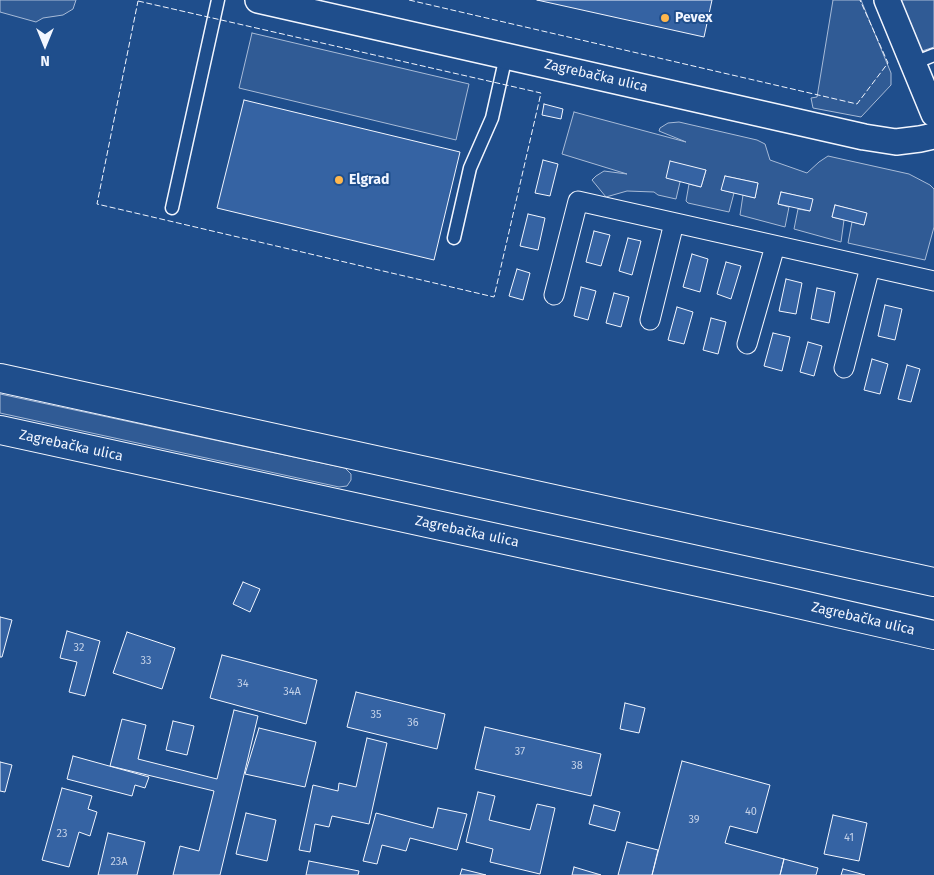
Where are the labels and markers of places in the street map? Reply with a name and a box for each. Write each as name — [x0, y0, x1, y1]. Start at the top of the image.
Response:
place label: Pevex — [675, 10, 712, 26]
marker: Pevex — [659, 12, 671, 24]
place label: Elgrad — [349, 172, 389, 188]
marker: Elgrad — [333, 174, 345, 186]

